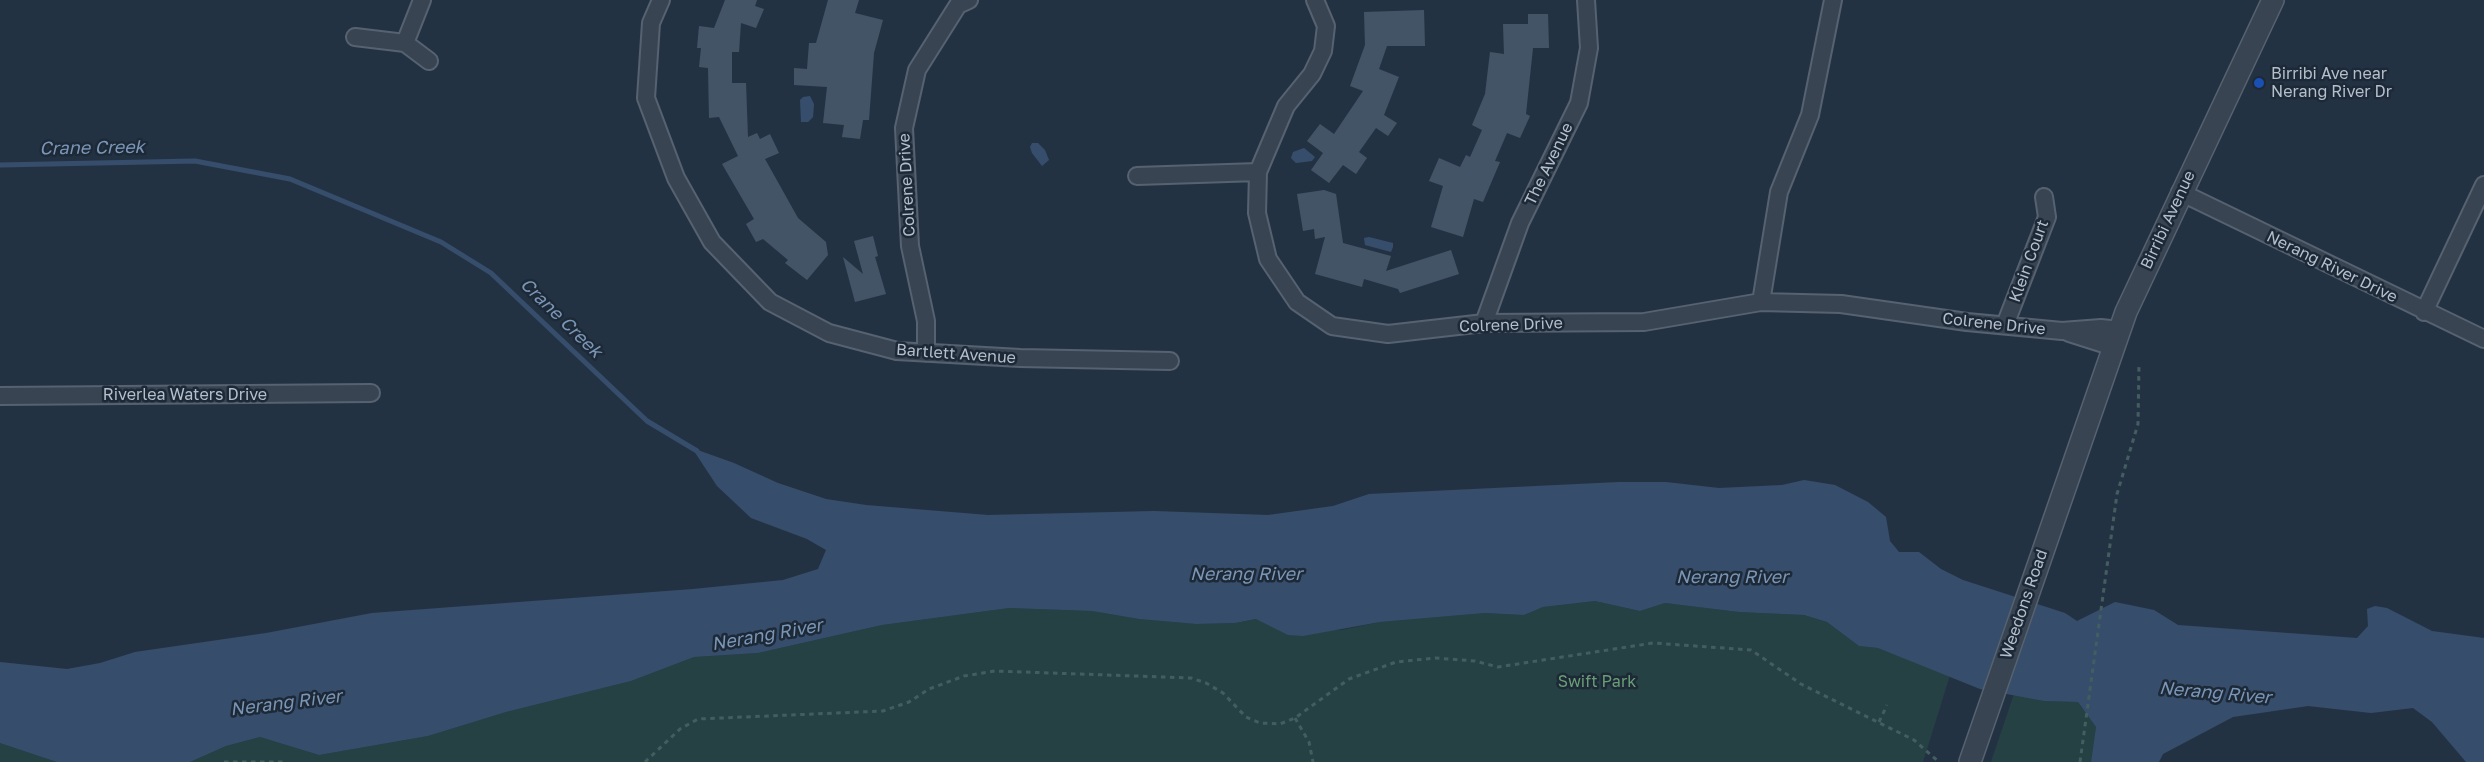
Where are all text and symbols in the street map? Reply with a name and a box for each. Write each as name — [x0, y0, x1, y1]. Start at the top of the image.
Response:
place label: Birribi Ave near Nerang River Dr — [2271, 64, 2392, 102]
marker: Birribi Ave near Nerang River Dr — [2252, 76, 2266, 90]
street label: The Avenue — [1521, 120, 1577, 208]
street label: Colrene Drive — [895, 133, 919, 237]
water label: Crane Creek — [39, 136, 145, 160]
street label: Birribi Avenue — [2137, 168, 2199, 272]
street label: Klein Court — [2005, 217, 2053, 305]
street label: Nerang River Drive — [2263, 227, 2401, 307]
water label: Crane Creek — [516, 274, 606, 362]
street label: Colrene Drive — [1941, 309, 2047, 339]
street label: Colrene Drive — [1459, 314, 1563, 336]
street label: Bartlett Avenue — [895, 340, 1017, 368]
street label: Riverlea Waters Drive — [103, 385, 267, 405]
street label: Weedons Road — [1996, 547, 2052, 661]
water label: Nerang River — [1190, 563, 1302, 585]
water label: Nerang River — [1676, 566, 1788, 588]
water label: Nerang River — [710, 615, 824, 655]
park label: Swift Park — [1558, 672, 1636, 692]
water label: Nerang River — [2158, 677, 2272, 709]
water label: Nerang River — [229, 685, 343, 721]

